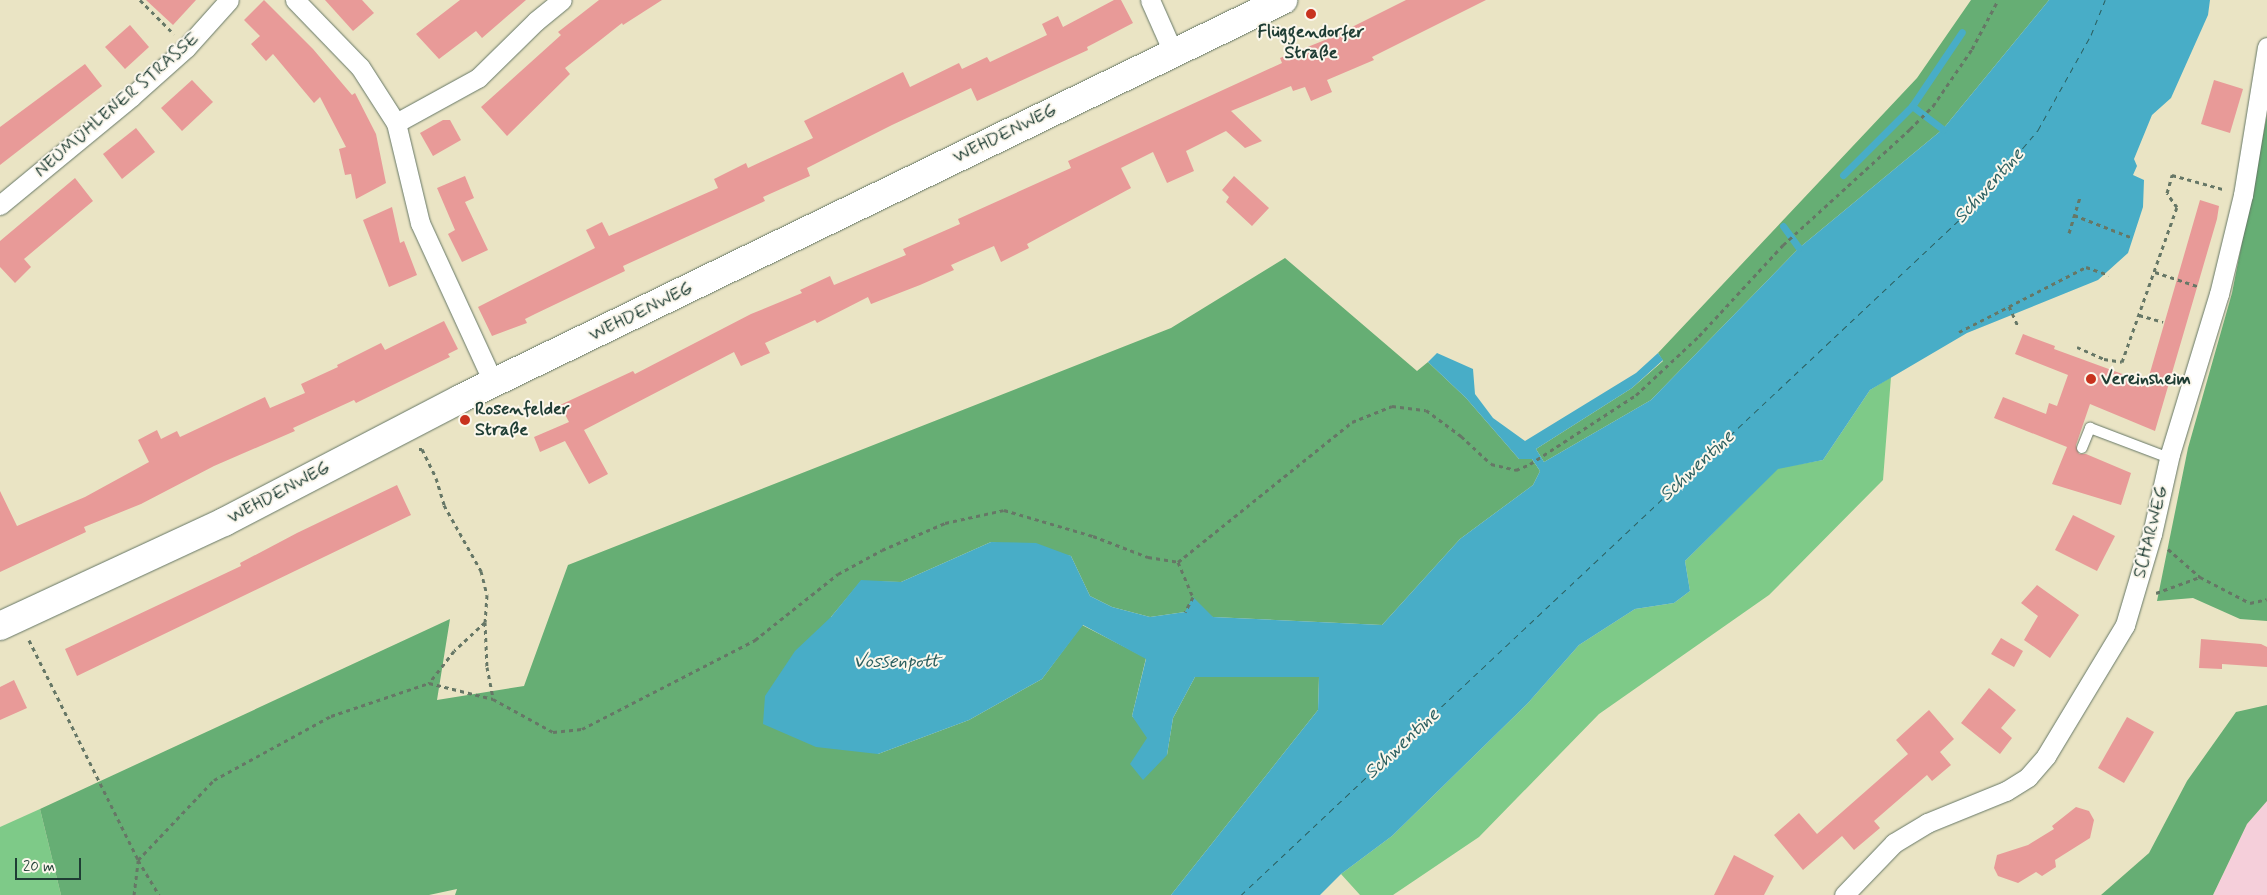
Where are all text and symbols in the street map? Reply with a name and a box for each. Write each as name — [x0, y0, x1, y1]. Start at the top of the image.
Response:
marker: Flüggendorfer Straße — [1305, 8, 1317, 20]
place label: Flüggendorfer Straße — [1258, 22, 1364, 64]
street label: NEUMÜHLENER STRASSE — [30, 27, 204, 183]
street label: WEHDENWEG — [950, 100, 1060, 168]
water label: Schwentine — [1949, 144, 2029, 228]
street label: WEHDENWEG — [586, 278, 696, 346]
place label: Vereinsheim — [2101, 368, 2191, 390]
marker: Vereinsheim — [2085, 373, 2097, 385]
place label: Rosenfelder Straße — [475, 399, 569, 442]
marker: Rosenfelder Straße — [459, 414, 471, 426]
water label: Schwentine — [1655, 426, 1739, 506]
street label: WEHDENWEG — [224, 457, 334, 529]
street label: SCHARWEG — [2129, 483, 2173, 581]
water label: Vossenpott — [853, 651, 941, 673]
water label: Schwentine — [1360, 704, 1444, 784]
scale bar — [18, 848, 84, 880]
text: 20 m — [23, 857, 55, 877]

